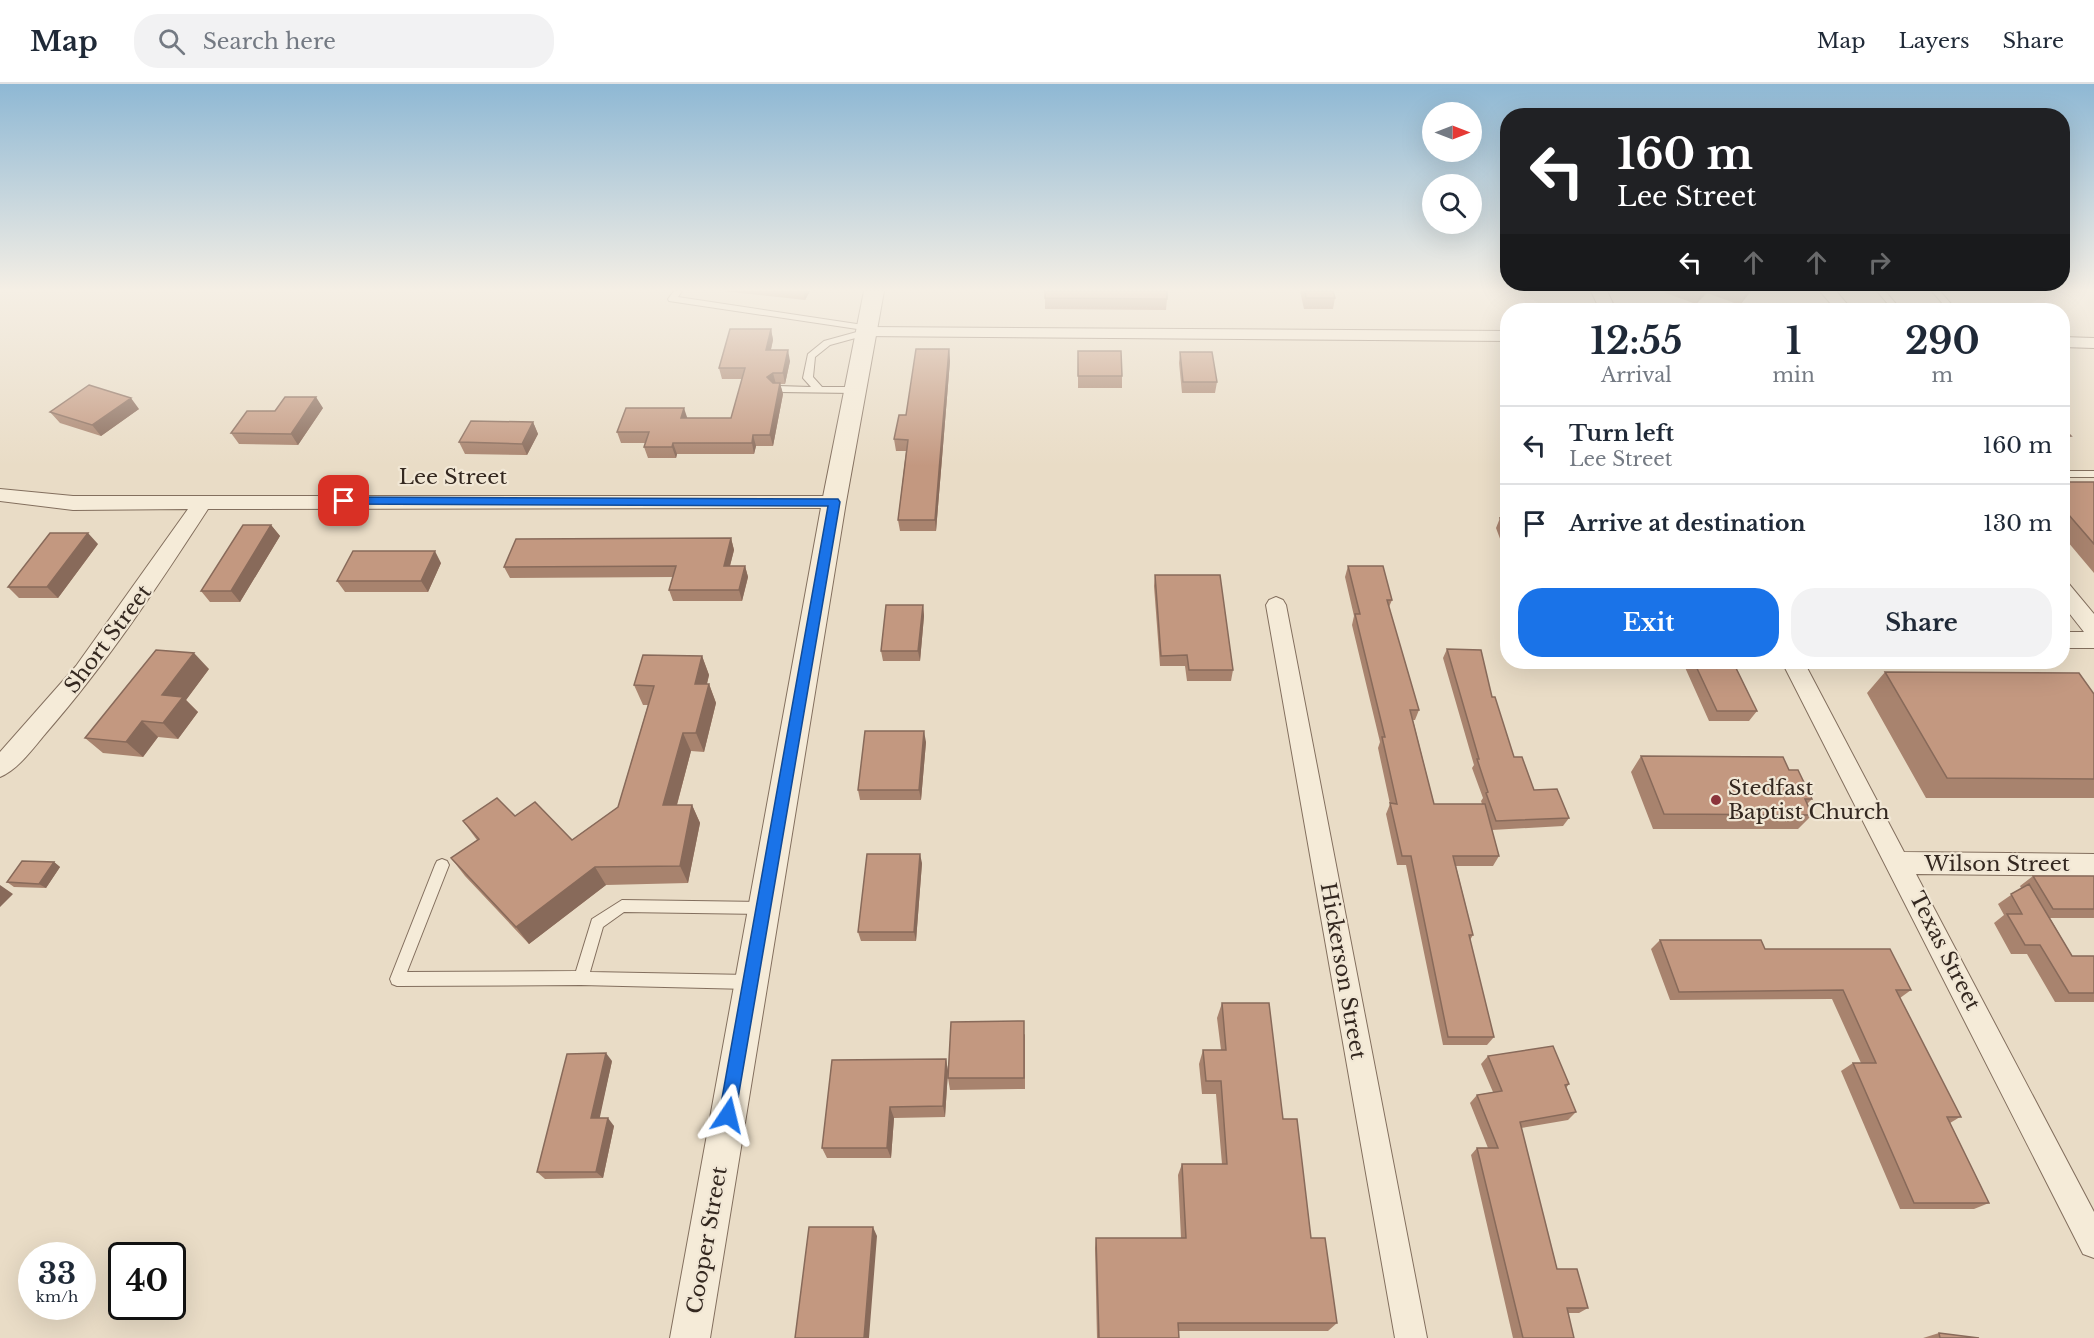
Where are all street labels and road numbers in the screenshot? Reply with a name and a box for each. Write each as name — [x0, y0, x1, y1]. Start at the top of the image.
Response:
street label: Lee Street — [399, 464, 507, 490]
street label: Short Street — [59, 580, 157, 698]
street label: Wilson Street — [1923, 851, 2070, 877]
street label: Hickerson Street — [1315, 881, 1371, 1061]
street label: Texas Street — [1904, 887, 1986, 1015]
street label: Cooper Street — [681, 1164, 733, 1316]

